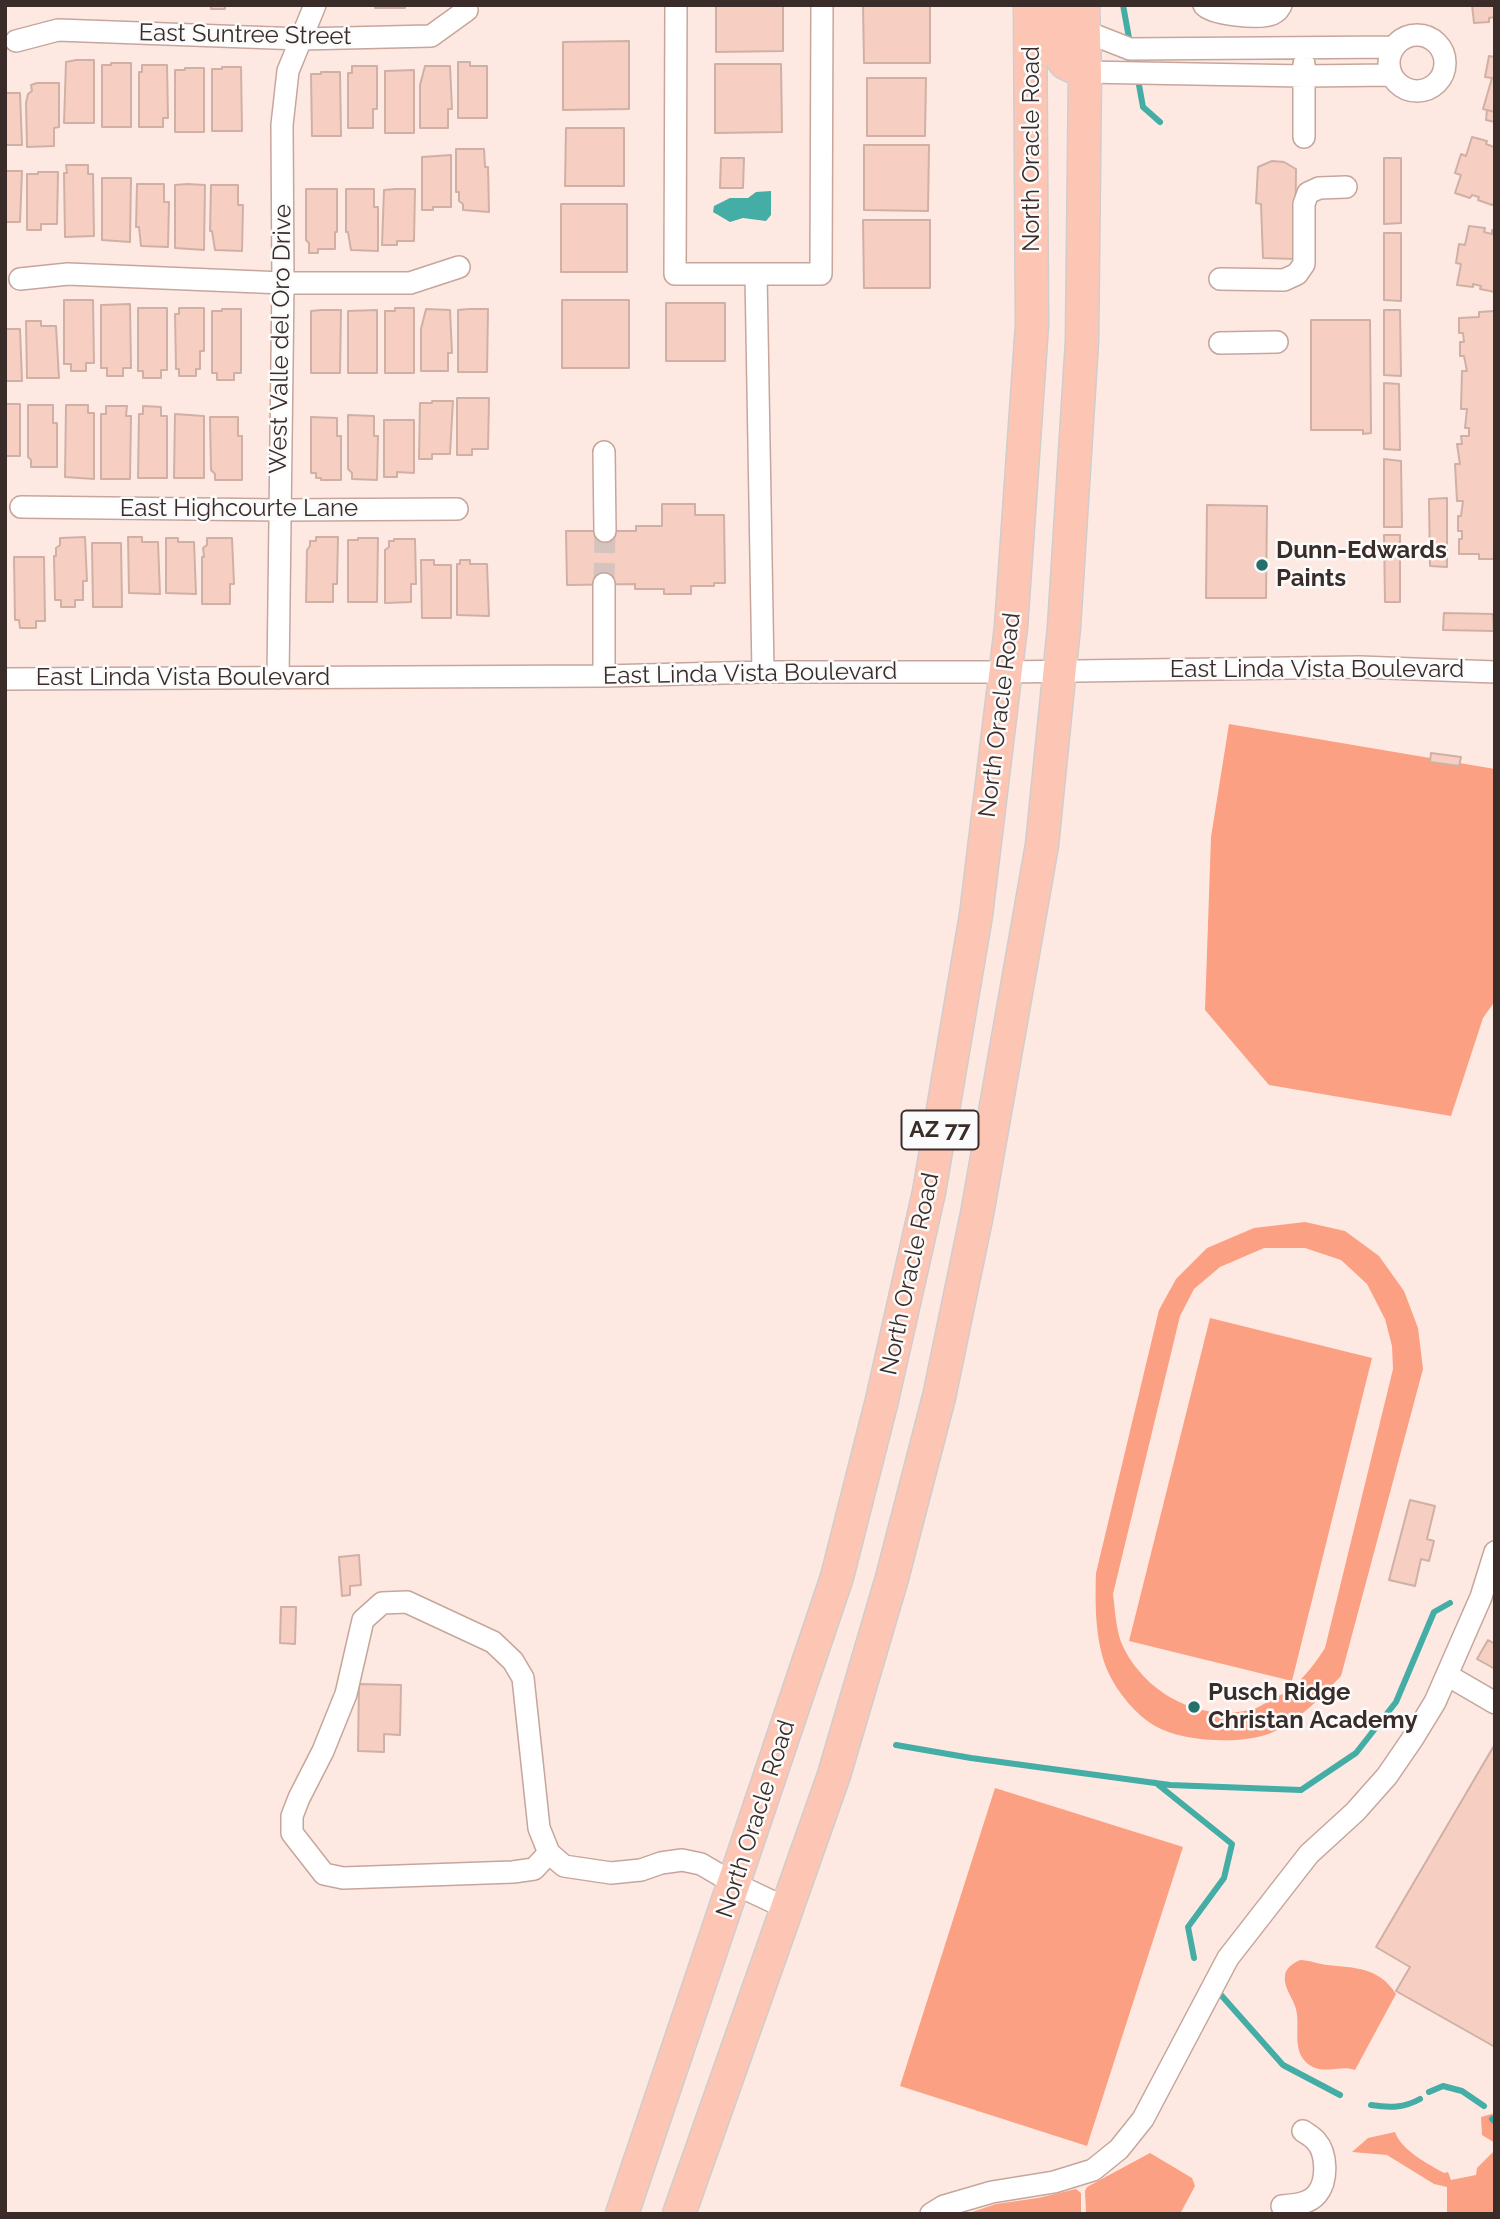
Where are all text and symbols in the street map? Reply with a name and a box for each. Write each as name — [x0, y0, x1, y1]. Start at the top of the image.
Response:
street label: East Suntree Street — [138, 19, 352, 51]
street label: North Oracle Road — [1018, 46, 1046, 252]
street label: West Valle del Oro Drive — [264, 204, 298, 474]
street label: East Highcourte Lane — [120, 495, 358, 523]
place label: Dunn-Edwards Paints — [1276, 537, 1447, 593]
marker: Dunn-Edwards Paints — [1254, 557, 1270, 573]
street label: North Oracle Road — [973, 611, 1027, 819]
street label: East Linda Vista Boulevard — [1170, 656, 1464, 684]
street label: East Linda Vista Boulevard — [603, 657, 897, 691]
street label: East Linda Vista Boulevard — [36, 664, 330, 692]
road number: AZ 77 — [902, 1110, 978, 1149]
street label: North Oracle Road — [874, 1170, 946, 1378]
place label: Pusch Ridge Christan Academy — [1208, 1679, 1418, 1735]
marker: Pusch Ridge Christan Academy — [1186, 1699, 1202, 1715]
street label: North Oracle Road — [710, 1717, 802, 1921]

